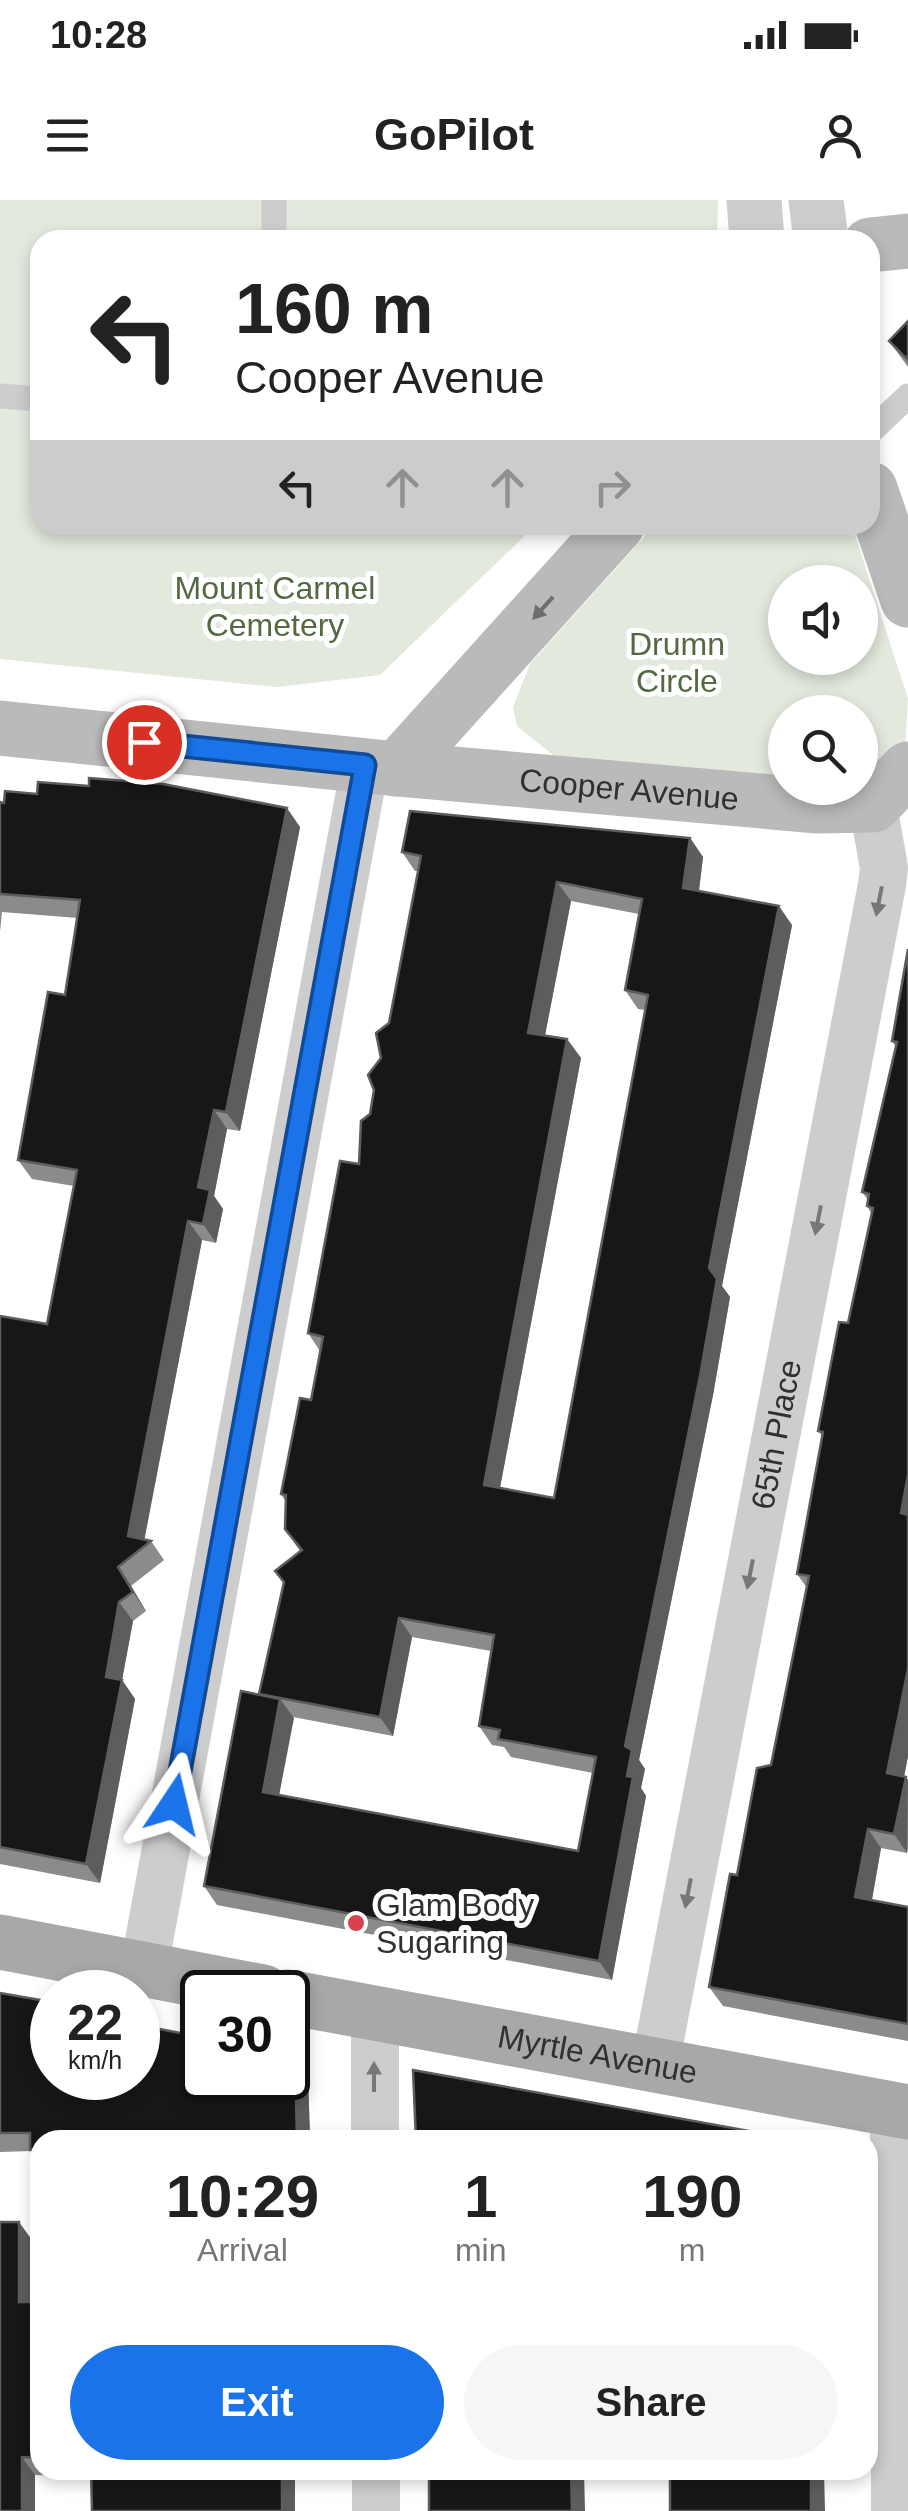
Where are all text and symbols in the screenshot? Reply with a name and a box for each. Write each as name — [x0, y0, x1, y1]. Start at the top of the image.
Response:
text: 10:28 — [50, 14, 147, 56]
icon: menu — [40, 108, 95, 163]
icon: person — [813, 108, 868, 163]
text: GoPilot — [374, 109, 534, 160]
icon: left — [70, 270, 200, 400]
text: 160 m — [235, 270, 433, 348]
text: Cooper Avenue — [235, 352, 544, 403]
icon: left — [270, 460, 325, 515]
icon: ahead — [375, 460, 430, 515]
icon: ahead — [480, 460, 535, 515]
icon: right — [585, 460, 640, 515]
map controls — [768, 565, 878, 805]
button: sound — [768, 565, 878, 675]
park label: Mount Carmel Cemetery — [175, 570, 375, 643]
one-way arrow — [533, 595, 555, 620]
park label: Drumn Circle — [629, 626, 725, 699]
button: search — [768, 695, 878, 805]
pin — [102, 700, 187, 785]
icon: arrive — [117, 715, 172, 770]
street label: Cooper Avenue — [518, 762, 740, 817]
one-way arrow — [871, 886, 887, 917]
one-way arrow — [809, 1205, 825, 1236]
street label: 65th Place — [744, 1357, 808, 1512]
one-way arrow — [741, 1559, 757, 1590]
position arrow — [122, 1752, 226, 1856]
one-way arrow — [680, 1878, 695, 1909]
place label: Glam Body Sugaring — [376, 1887, 534, 1960]
marker: Glam Body Sugaring — [345, 1912, 367, 1934]
speed limit sign: 30 — [180, 1970, 310, 2100]
text: 22 — [67, 1995, 123, 2051]
street label: Myrtle Avenue — [495, 2018, 700, 2091]
text: km/h — [68, 2046, 122, 2074]
one-way arrow — [366, 2060, 382, 2092]
text: 10:29 — [166, 2163, 319, 2230]
text: 1 — [464, 2163, 497, 2230]
text: 190 — [642, 2163, 742, 2230]
text: Arrival — [197, 2232, 288, 2268]
text: min — [455, 2232, 506, 2268]
text: m — [679, 2232, 706, 2268]
button: Exit — [70, 2345, 444, 2460]
button: Share — [464, 2345, 838, 2460]

